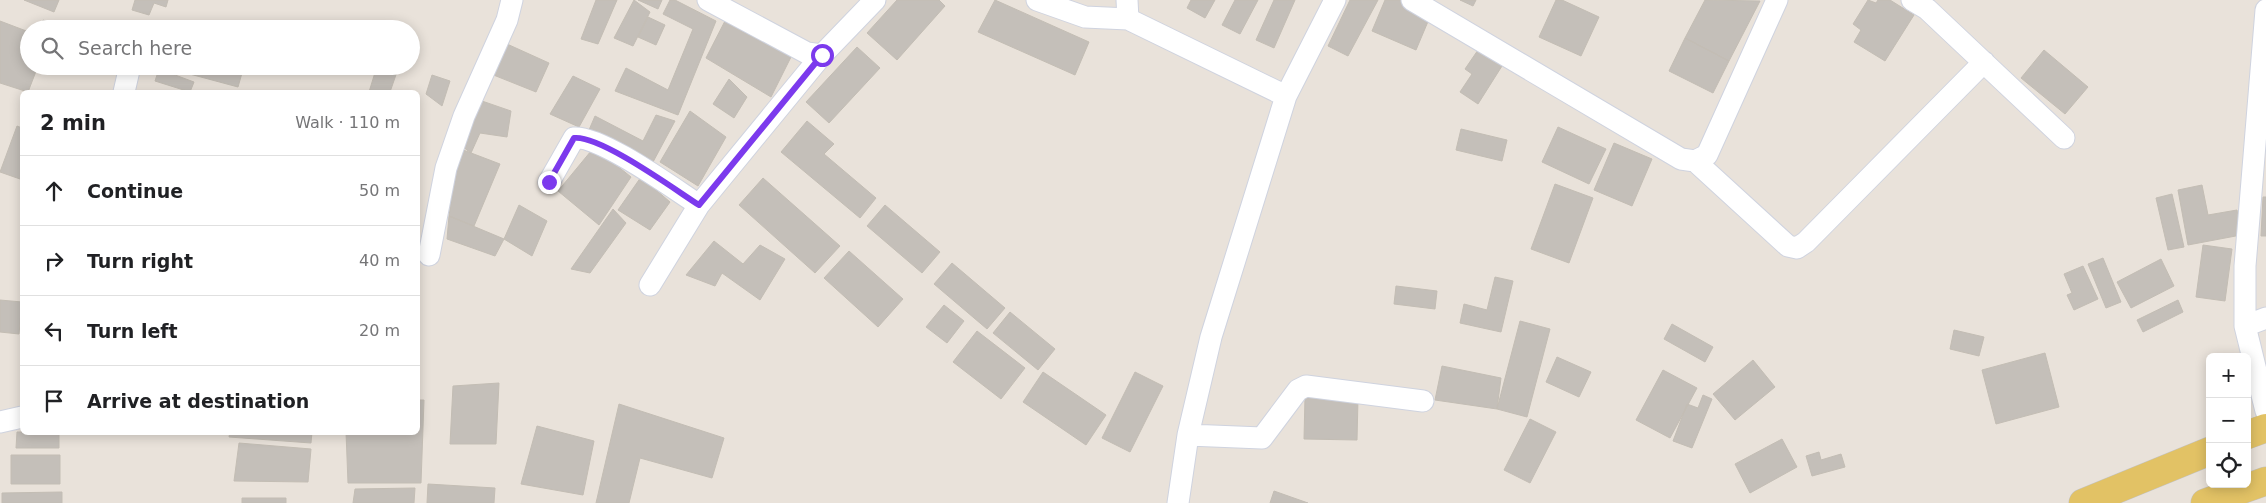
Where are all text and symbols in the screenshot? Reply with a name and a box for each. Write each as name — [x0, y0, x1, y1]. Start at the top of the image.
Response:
search box — [20, 20, 420, 75]
icon: search — [38, 34, 66, 62]
text: Search here — [78, 37, 192, 59]
route start — [811, 44, 834, 67]
text: 2 min — [40, 111, 106, 135]
text: Walk · 110 m — [295, 113, 400, 132]
route end — [538, 171, 561, 194]
icon: ahead — [40, 177, 68, 205]
text: Continue — [87, 180, 183, 202]
text: 50 m — [359, 181, 400, 200]
icon: right — [40, 247, 68, 275]
text: Turn right — [87, 250, 193, 272]
text: 40 m — [359, 251, 400, 270]
icon: left — [40, 317, 68, 345]
text: Turn left — [87, 320, 178, 342]
text: 20 m — [359, 321, 400, 340]
map controls — [2206, 353, 2251, 488]
button: + — [2206, 353, 2251, 398]
icon: arrive — [40, 387, 68, 415]
text: Arrive at destination — [87, 390, 309, 412]
button: − — [2206, 398, 2251, 443]
button: locate — [2206, 443, 2251, 488]

